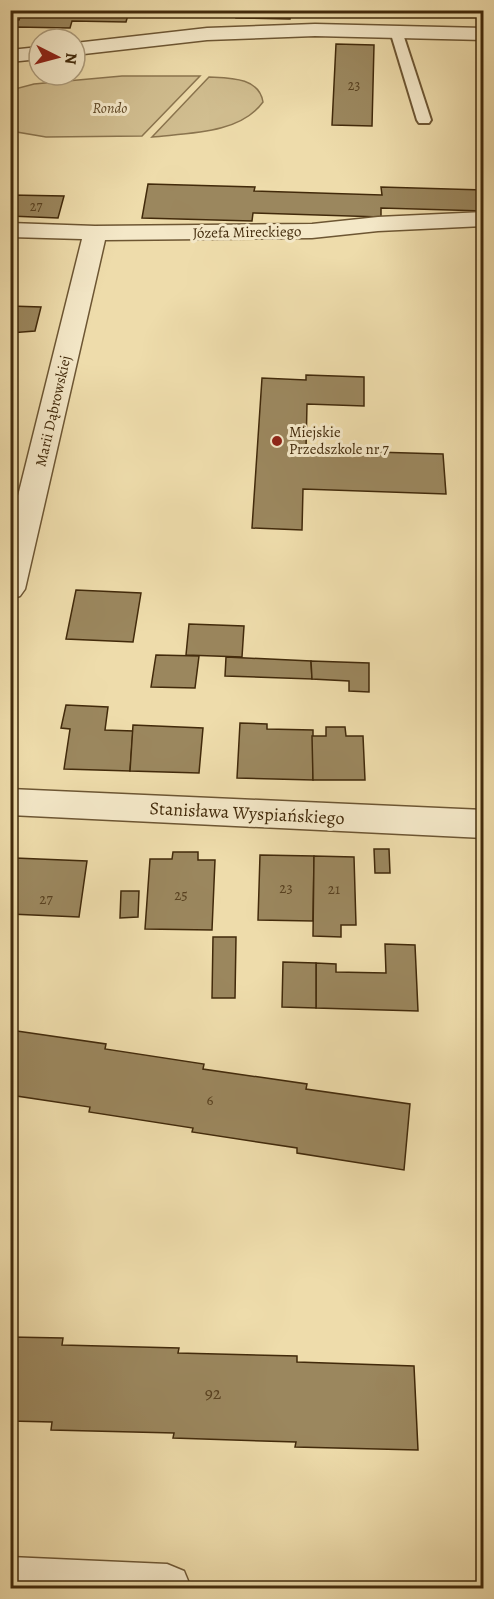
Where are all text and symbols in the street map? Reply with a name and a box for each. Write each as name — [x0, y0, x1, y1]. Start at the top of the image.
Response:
north arrow — [27, 27, 87, 87]
text: N — [59, 52, 82, 66]
house number: 23 — [348, 76, 360, 95]
park label: Rondo — [93, 98, 127, 118]
house number: 27 — [30, 197, 42, 216]
street label: Józefa Mireckiego — [192, 221, 302, 243]
street label: Marii Dąbrowskiej — [30, 353, 76, 469]
place label: Miejskie Przedszkole nr 7 — [289, 422, 389, 459]
marker: Miejskie Przedszkole nr 7 — [270, 434, 284, 448]
street label: Stanisława Wyspiańskiego — [149, 796, 345, 830]
house number: 23 — [279, 878, 293, 898]
house number: 21 — [328, 879, 340, 899]
house number: 25 — [174, 885, 188, 905]
house number: 27 — [39, 889, 53, 909]
house number: 6 — [207, 1090, 214, 1110]
house number: 92 — [205, 1381, 222, 1405]

